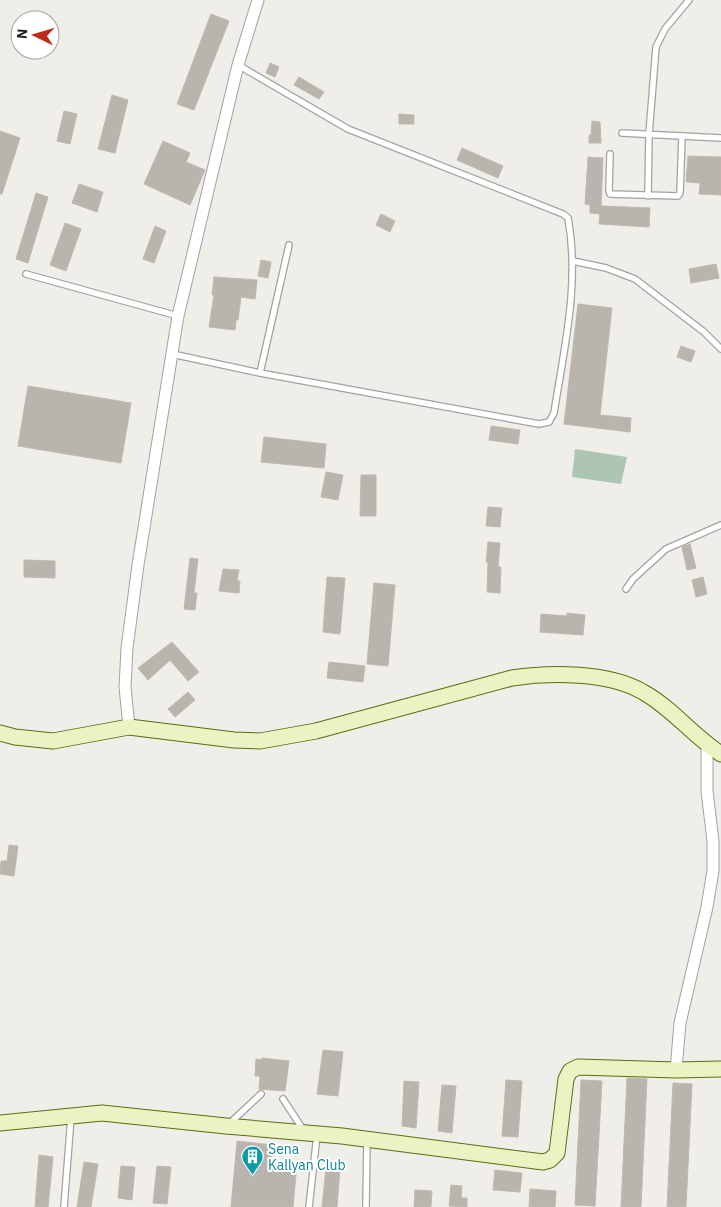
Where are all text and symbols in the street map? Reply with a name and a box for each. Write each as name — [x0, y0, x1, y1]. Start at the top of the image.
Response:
north arrow — [10, 10, 60, 60]
text: N — [13, 28, 31, 40]
place label: Sena Kallyan Club — [268, 1140, 346, 1174]
building icon: Sena Kallyan Club — [240, 1145, 264, 1176]

